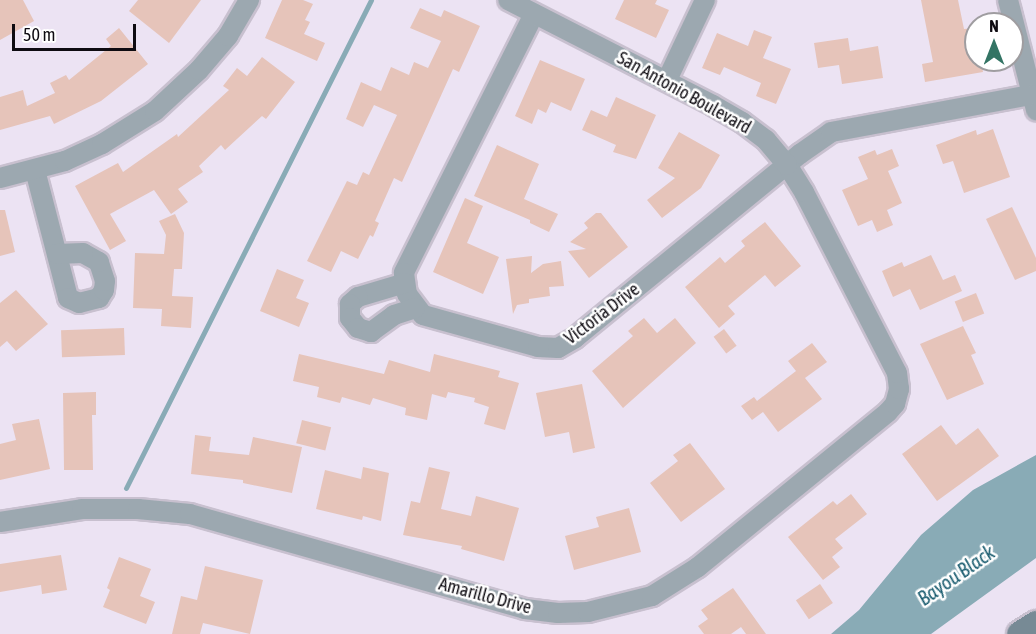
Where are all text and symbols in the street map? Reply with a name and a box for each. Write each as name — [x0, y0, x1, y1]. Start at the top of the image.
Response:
scale bar — [15, 12, 140, 50]
north arrow — [964, 12, 1024, 72]
text: N — [989, 17, 999, 35]
text: 50 m — [23, 24, 55, 45]
street label: San Antonio Boulevard — [613, 47, 755, 139]
street label: Victoria Drive — [560, 279, 644, 349]
water label: Bayou Black — [913, 540, 999, 610]
street label: Amarillo Drive — [436, 573, 534, 619]

